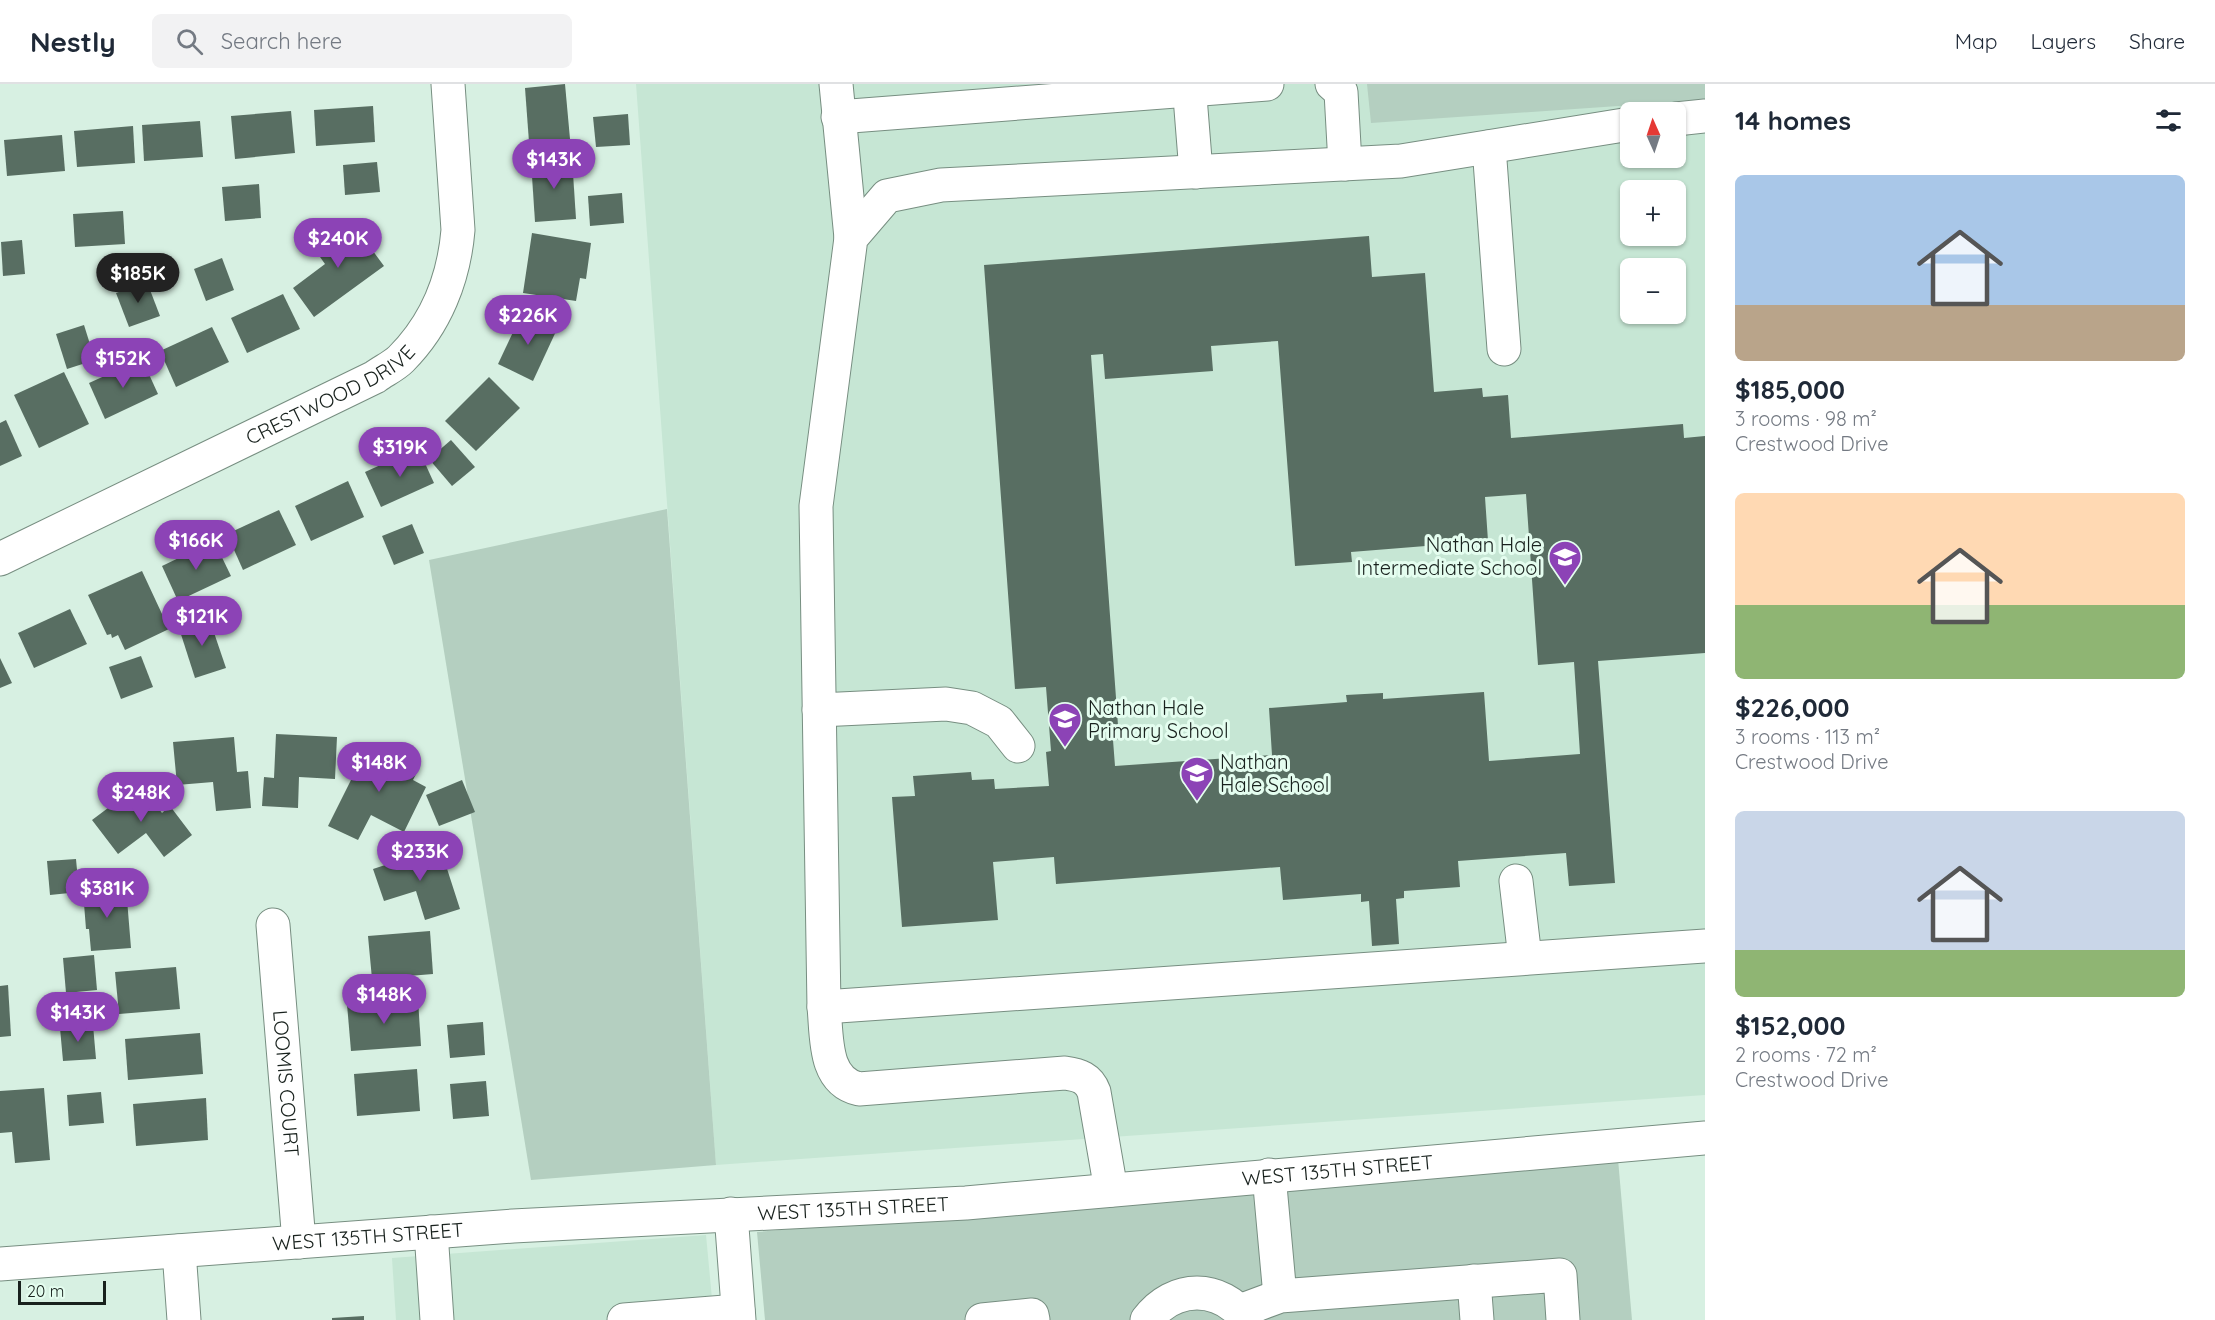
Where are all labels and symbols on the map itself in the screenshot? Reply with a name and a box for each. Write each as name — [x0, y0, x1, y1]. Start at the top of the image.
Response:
north arrow — [1620, 102, 1686, 168]
pin: $143K — [512, 139, 596, 190]
pin: $240K — [296, 218, 380, 269]
pin: $185K — [96, 253, 180, 304]
pin: $226K — [486, 295, 570, 346]
pin: $152K — [81, 338, 165, 389]
street label: CRESTWOOD DRIVE — [241, 339, 420, 450]
pin: $319K — [358, 427, 442, 478]
pin: $166K — [154, 520, 238, 571]
place label: Nathan Hale Intermediate School — [1357, 532, 1542, 580]
school or university icon: Nathan Hale Intermediate School — [1547, 539, 1583, 586]
pin: $121K — [160, 596, 244, 647]
place label: Nathan Hale Primary School — [1088, 695, 1229, 743]
school or university icon: Nathan Hale Primary School — [1047, 701, 1083, 748]
pin: $148K — [337, 742, 421, 793]
place label: Nathan Hale School — [1220, 749, 1329, 797]
school or university icon: Nathan Hale School — [1179, 755, 1215, 802]
pin: $248K — [99, 772, 183, 823]
pin: $233K — [378, 831, 462, 882]
pin: $381K — [65, 868, 149, 919]
pin: $148K — [342, 974, 426, 1025]
pin: $143K — [36, 992, 120, 1043]
street label: LOOMIS COURT — [268, 1009, 305, 1158]
street label: WEST 135TH STREET — [1241, 1149, 1434, 1191]
street label: WEST 135TH STREET — [757, 1191, 950, 1226]
street label: WEST 135TH STREET — [271, 1217, 465, 1256]
scale bar — [18, 1278, 106, 1306]

